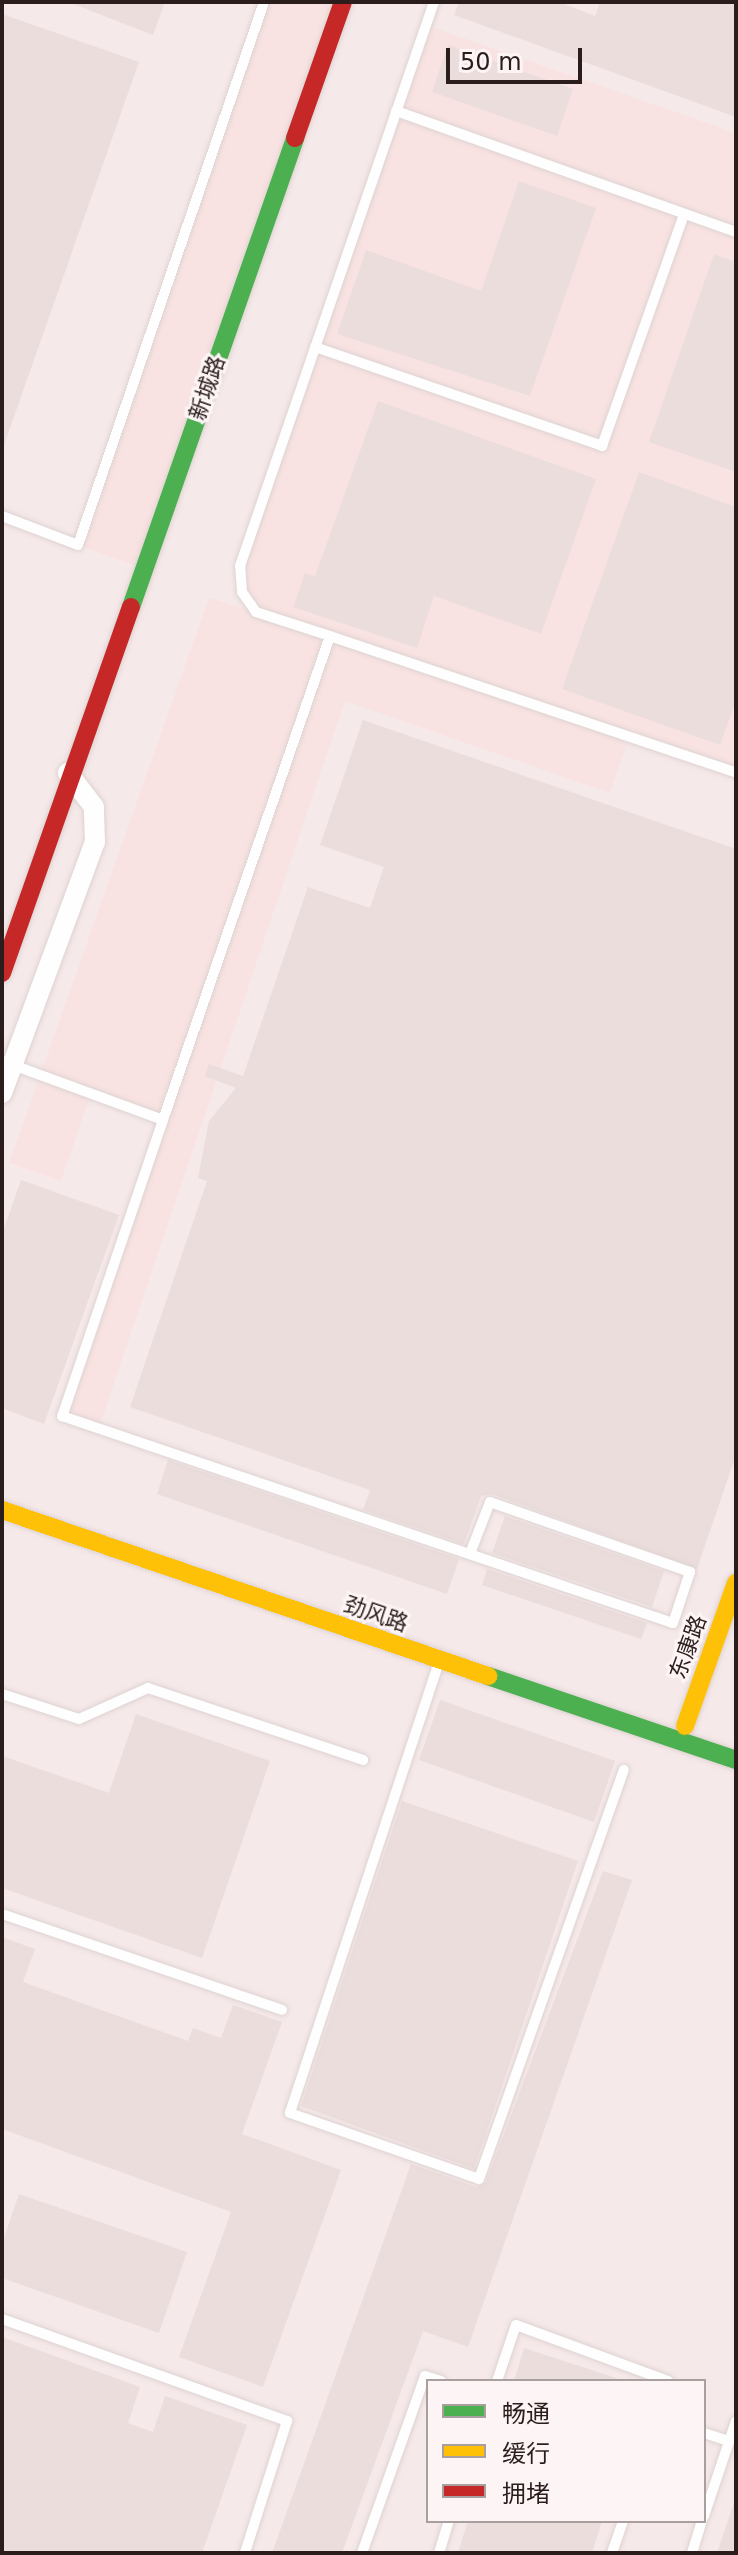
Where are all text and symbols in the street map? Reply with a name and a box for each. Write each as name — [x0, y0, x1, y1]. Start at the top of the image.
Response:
scale bar — [450, 32, 586, 82]
text: 50 m — [460, 48, 522, 76]
street label: 新城路 — [184, 353, 230, 423]
street label: 劲风路 — [341, 1591, 411, 1637]
street label: 东康路 — [664, 1611, 712, 1683]
legend — [426, 2379, 706, 2523]
text: 畅通 — [502, 2400, 550, 2428]
text: 缓行 — [502, 2440, 550, 2468]
text: 拥堵 — [502, 2480, 550, 2508]

